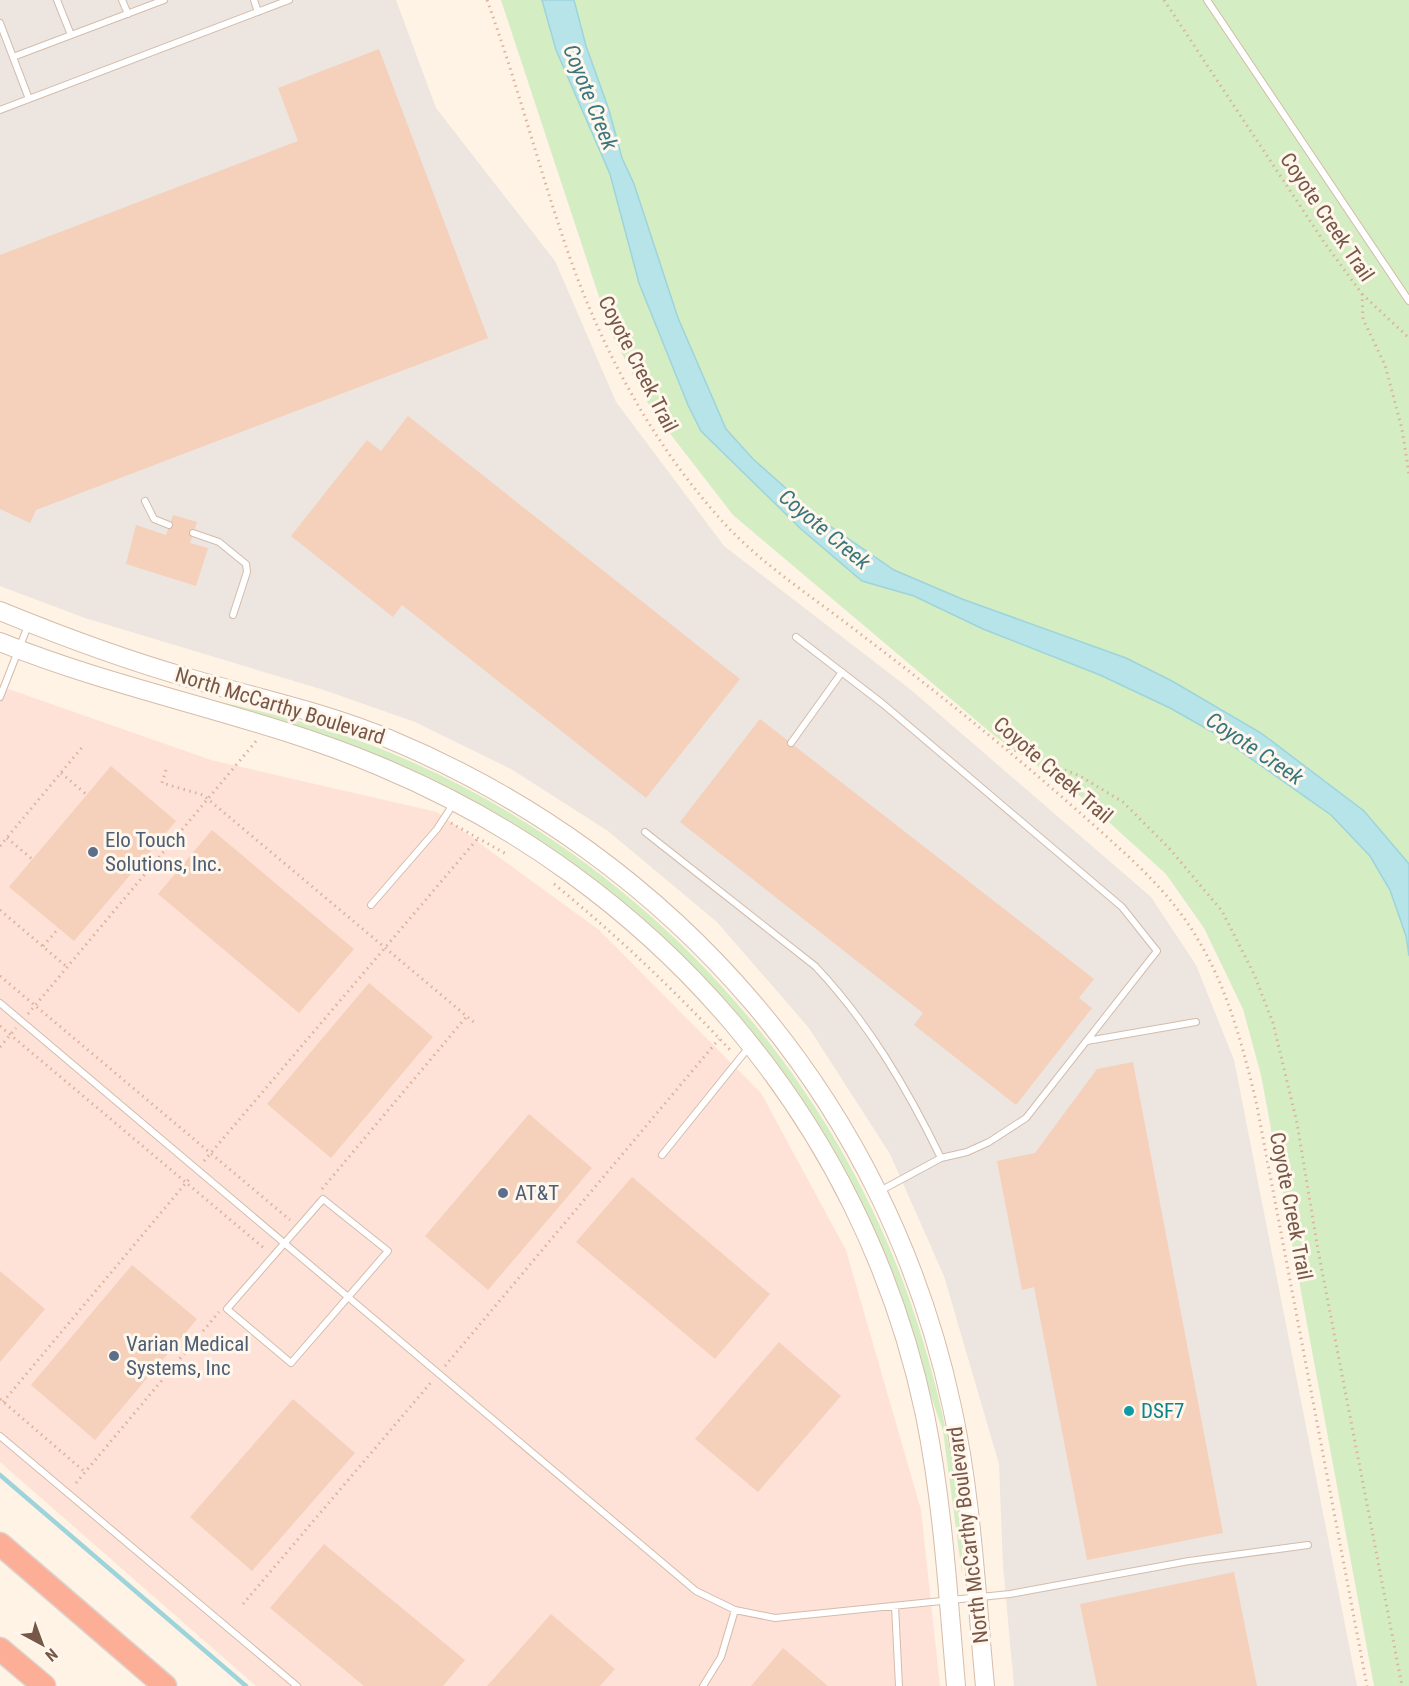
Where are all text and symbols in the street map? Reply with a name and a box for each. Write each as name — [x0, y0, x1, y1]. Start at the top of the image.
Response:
water label: Coyote Creek — [558, 41, 623, 154]
street label: Coyote Creek Trail — [1275, 148, 1379, 286]
street label: Coyote Creek Trail — [593, 292, 683, 436]
water label: Coyote Creek — [774, 484, 876, 575]
street label: North McCarthy Boulevard — [172, 663, 388, 749]
water label: Coyote Creek — [1202, 707, 1308, 790]
street label: Coyote Creek Trail — [989, 712, 1117, 828]
place label: Elo Touch Solutions, Inc. — [105, 828, 222, 876]
marker: Elo Touch Solutions, Inc. — [86, 845, 100, 859]
street label: Coyote Creek Trail — [1265, 1130, 1317, 1282]
place label: AT&T — [515, 1181, 559, 1205]
marker: AT&T — [496, 1186, 510, 1200]
place label: Varian Medical Systems, Inc — [126, 1332, 249, 1380]
marker: Varian Medical Systems, Inc — [107, 1349, 121, 1363]
place label: DSF7 — [1141, 1399, 1184, 1423]
marker: DSF7 — [1122, 1404, 1136, 1418]
street label: North McCarthy Boulevard — [943, 1425, 993, 1645]
north arrow — [12, 1614, 72, 1674]
text: N — [42, 1645, 61, 1665]

